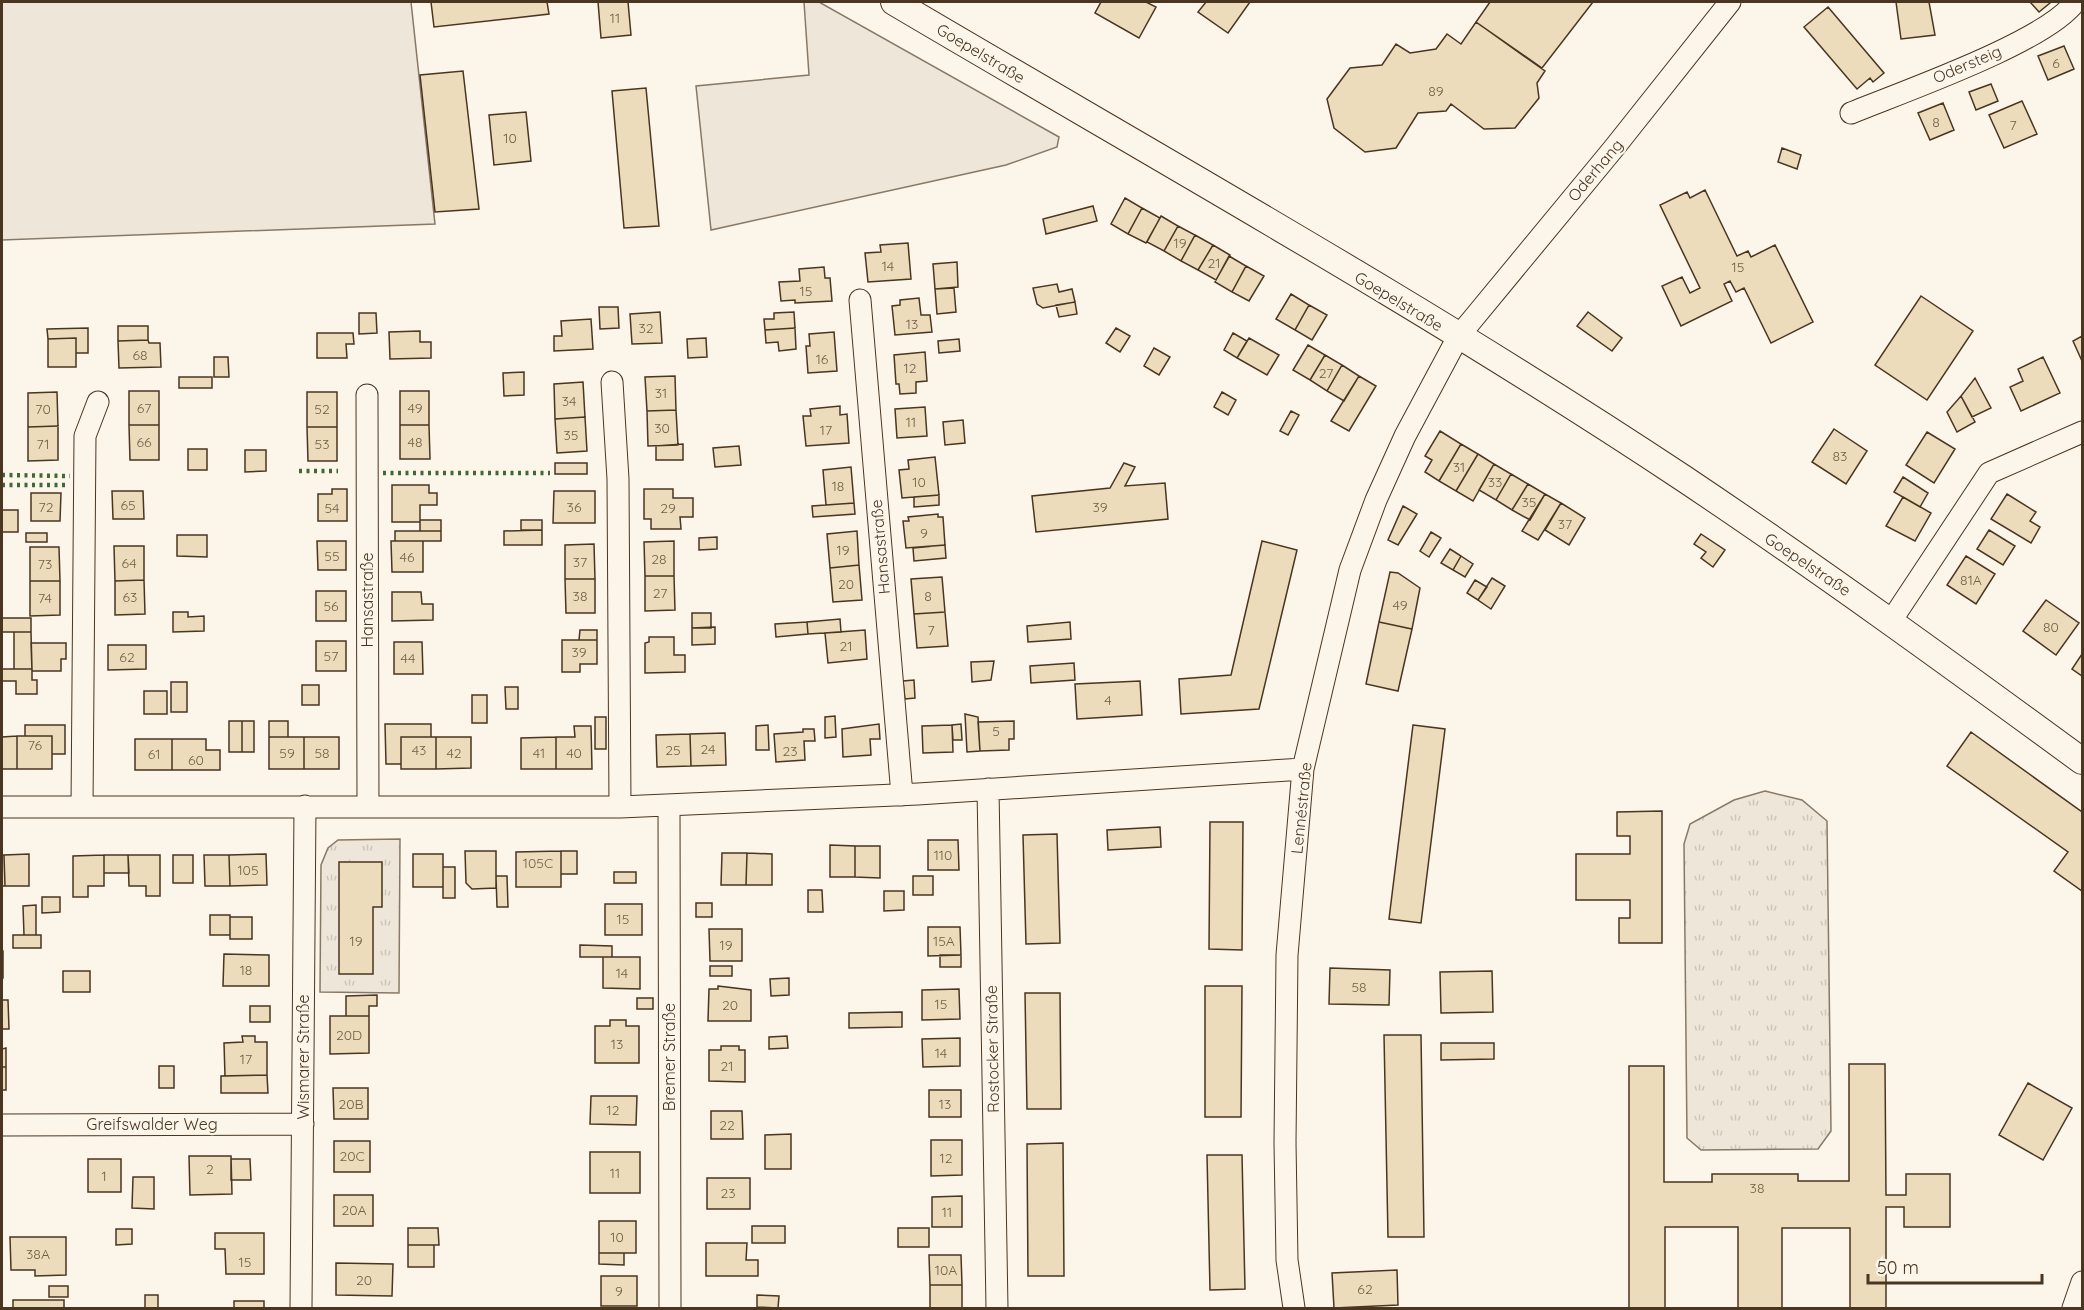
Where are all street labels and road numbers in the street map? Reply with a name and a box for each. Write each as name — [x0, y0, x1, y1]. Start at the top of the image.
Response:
street label: Goepelstraße — [933, 19, 1029, 87]
street label: Odersteig — [1930, 41, 2004, 87]
street label: Oderhang — [1563, 135, 1627, 205]
street label: Goepelstraße — [1351, 267, 1447, 335]
street label: Hansastraße — [866, 499, 894, 595]
street label: Goepelstraße — [1761, 528, 1855, 600]
street label: Hansastraße — [357, 552, 377, 648]
street label: Lennéstraße — [1286, 761, 1316, 855]
street label: Rostocker Straße — [981, 985, 1003, 1113]
street label: Wismarer Straße — [293, 995, 313, 1119]
street label: Bremer Straße — [659, 1003, 679, 1111]
street label: Greifswalder Weg — [86, 1114, 218, 1134]

